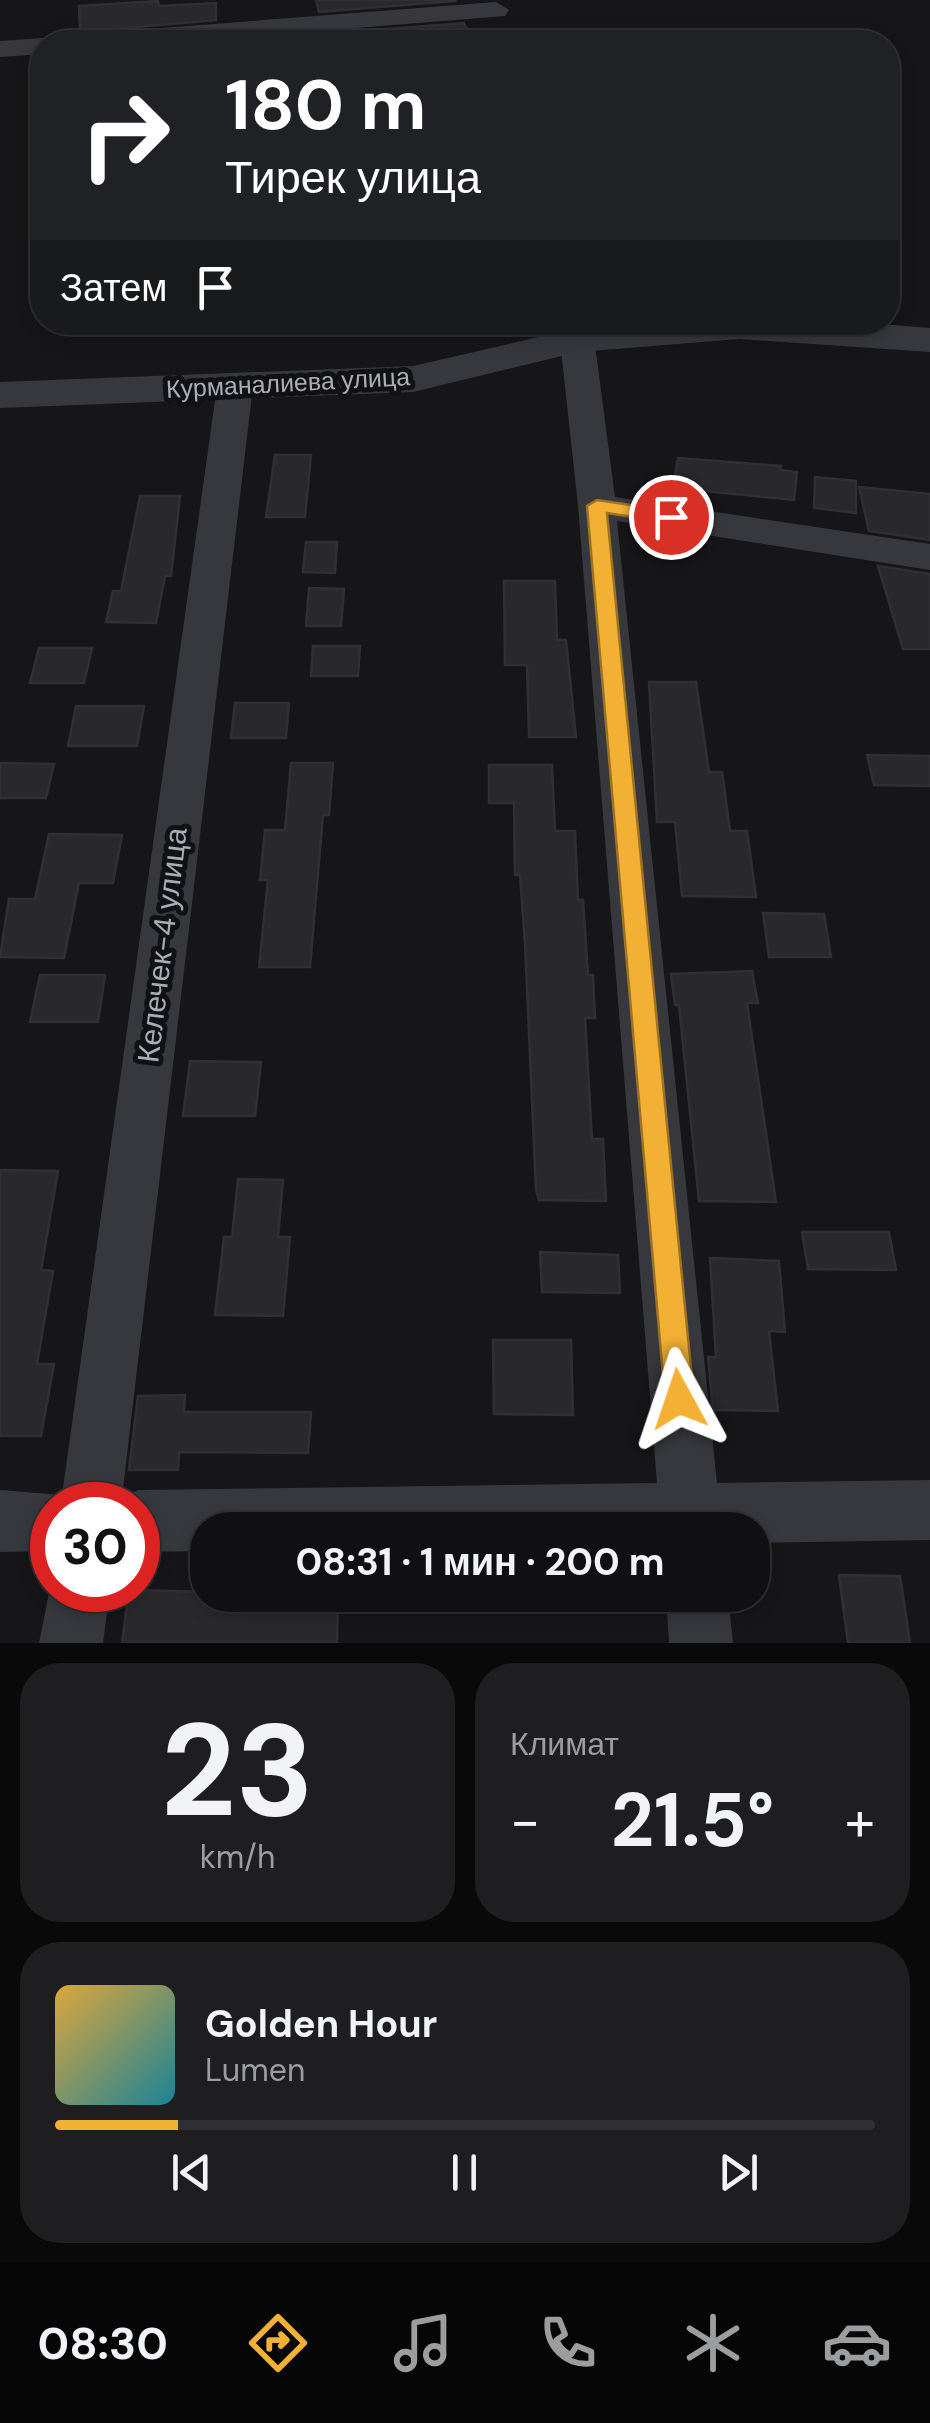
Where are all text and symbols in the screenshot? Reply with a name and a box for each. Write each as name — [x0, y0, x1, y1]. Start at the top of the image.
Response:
text: 180 m — [225, 60, 426, 151]
icon: right — [60, 70, 190, 200]
text: Тирек улица — [225, 148, 481, 207]
icon: arrive — [188, 260, 243, 315]
text: Затем — [60, 263, 168, 313]
street label: Курманалиева улица — [165, 360, 411, 406]
pin — [629, 475, 714, 560]
icon: arrive — [644, 490, 699, 545]
street label: Келечек-4 улица — [128, 825, 196, 1065]
position arrow — [627, 1347, 731, 1451]
speed limit sign: 30 — [30, 1482, 160, 1612]
text: 08:31 · 1 мин · 200 m — [296, 1537, 664, 1587]
text: 23 — [161, 1686, 314, 1855]
text: Климат — [510, 1723, 619, 1765]
text: 21.5° — [611, 1772, 774, 1869]
text: − — [510, 1785, 540, 1857]
text: + — [845, 1785, 875, 1857]
text: km/h — [200, 1836, 275, 1878]
text: Golden Hour — [205, 1999, 437, 2049]
text: Lumen — [205, 2049, 305, 2091]
icon: previous — [164, 2145, 219, 2200]
icon: pause — [437, 2145, 492, 2200]
icon: next — [711, 2145, 766, 2200]
icon: directions — [243, 2308, 313, 2378]
icon: music — [388, 2308, 458, 2378]
icon: phone — [533, 2308, 603, 2378]
icon: climate — [678, 2308, 748, 2378]
icon: car — [822, 2308, 892, 2378]
text: 08:30 — [37, 2314, 168, 2373]

